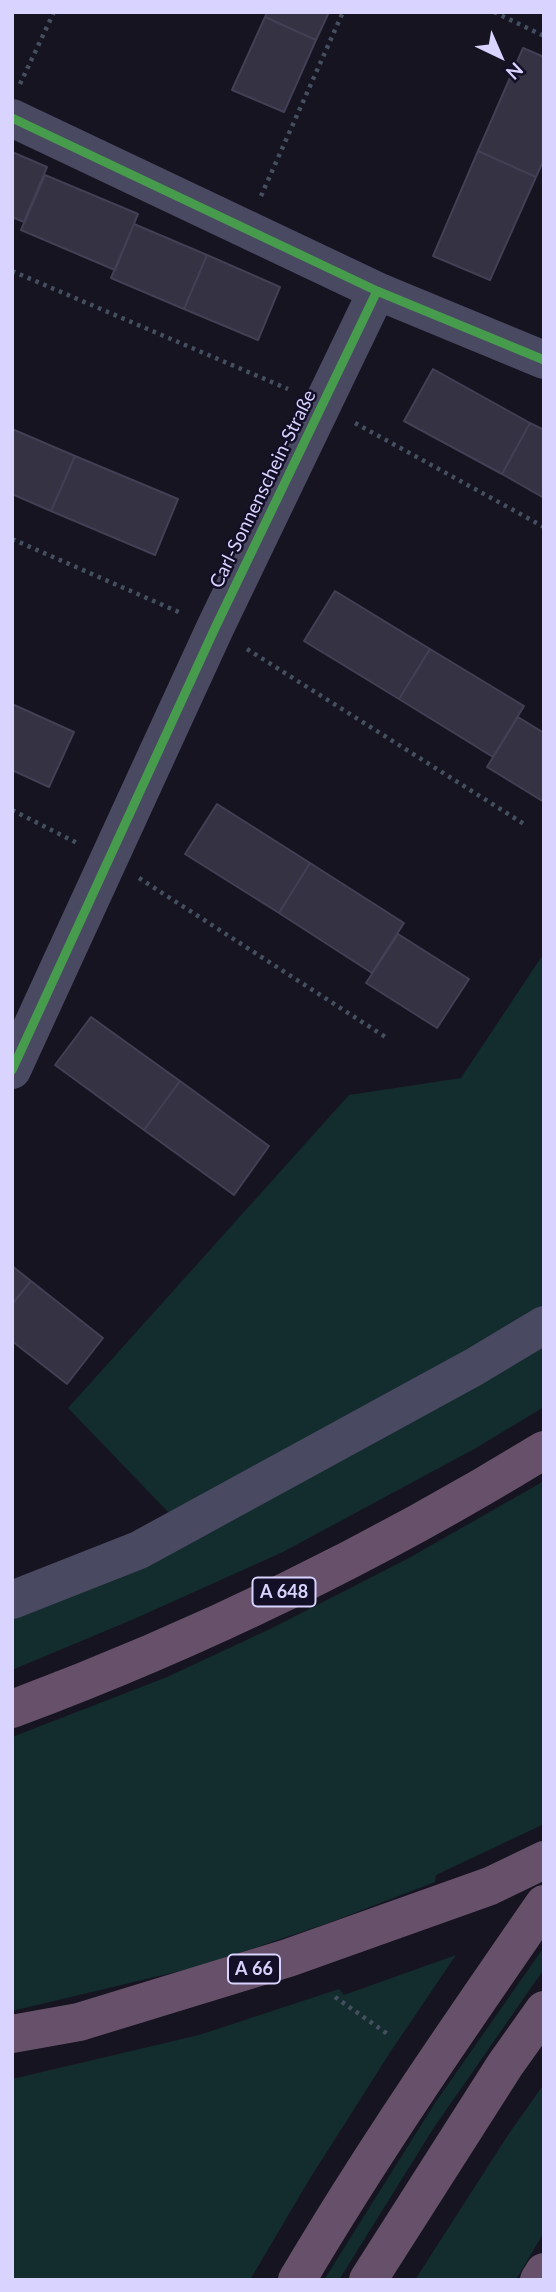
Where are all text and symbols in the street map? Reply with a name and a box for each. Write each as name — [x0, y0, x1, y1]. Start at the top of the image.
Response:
north arrow — [465, 21, 535, 91]
text: N — [502, 58, 528, 85]
street label: Carl-Sonnenschein-Straße — [205, 386, 321, 592]
road number: A 648 — [252, 1577, 316, 1606]
road number: A 66 — [228, 1954, 280, 1983]

